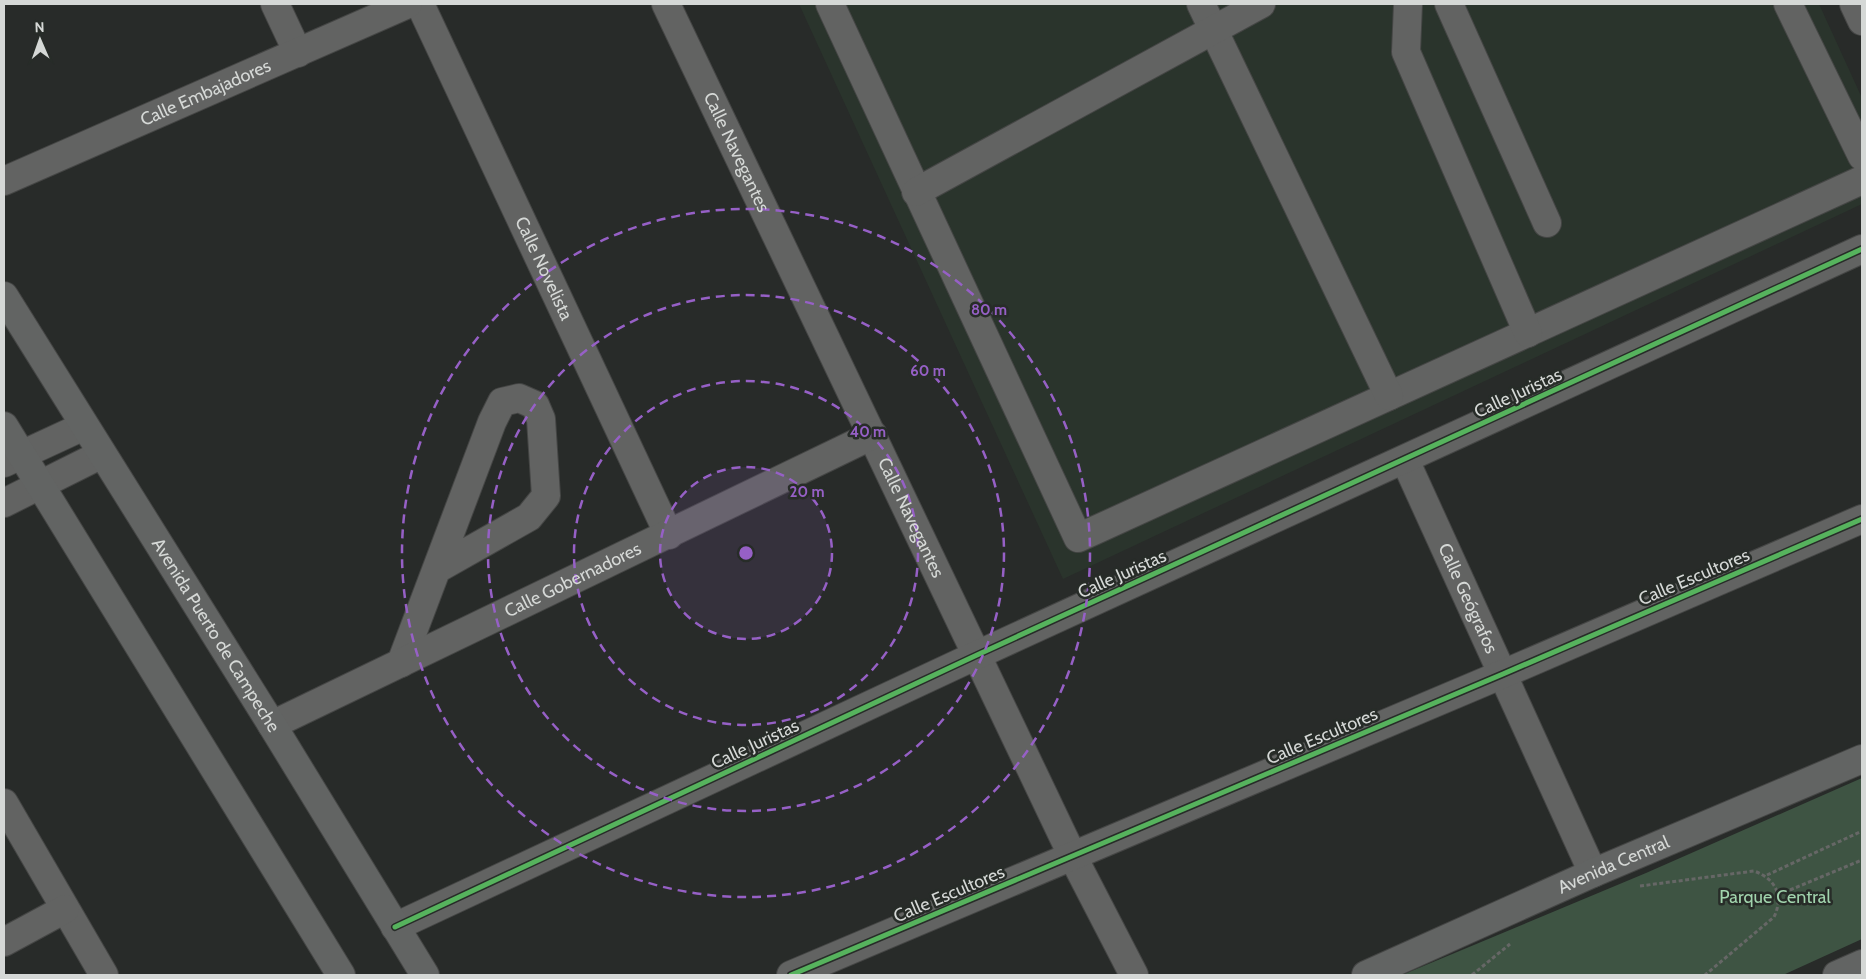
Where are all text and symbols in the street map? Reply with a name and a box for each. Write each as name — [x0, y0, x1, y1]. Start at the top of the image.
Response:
north arrow — [15, 15, 65, 65]
text: N — [34, 18, 45, 36]
street label: Calle Embajadores — [137, 55, 274, 131]
street label: Calle Navegantes — [699, 88, 775, 216]
street label: Calle Novelista — [510, 213, 578, 324]
text: 80 m — [971, 301, 1007, 319]
text: 60 m — [910, 362, 946, 380]
street label: Calle Juristas — [1471, 363, 1565, 423]
text: 40 m — [850, 423, 886, 441]
street label: Calle Navegantes — [873, 454, 949, 581]
text: 20 m — [790, 483, 824, 501]
street label: Avenida Puerto de Campeche — [147, 534, 285, 736]
street label: Calle Gobernadores — [501, 538, 645, 622]
street label: Calle Geógrafos — [1433, 540, 1503, 657]
centre of rings — [737, 544, 755, 562]
street label: Calle Escultores — [1635, 544, 1753, 610]
street label: Calle Juristas — [1074, 545, 1170, 603]
street label: Calle Escultores — [1263, 703, 1381, 769]
street label: Calle Juristas — [708, 714, 802, 774]
street label: Avenida Central — [1554, 831, 1673, 898]
street label: Calle Escultores — [890, 861, 1008, 927]
park label: Parque Central — [1719, 886, 1831, 908]

